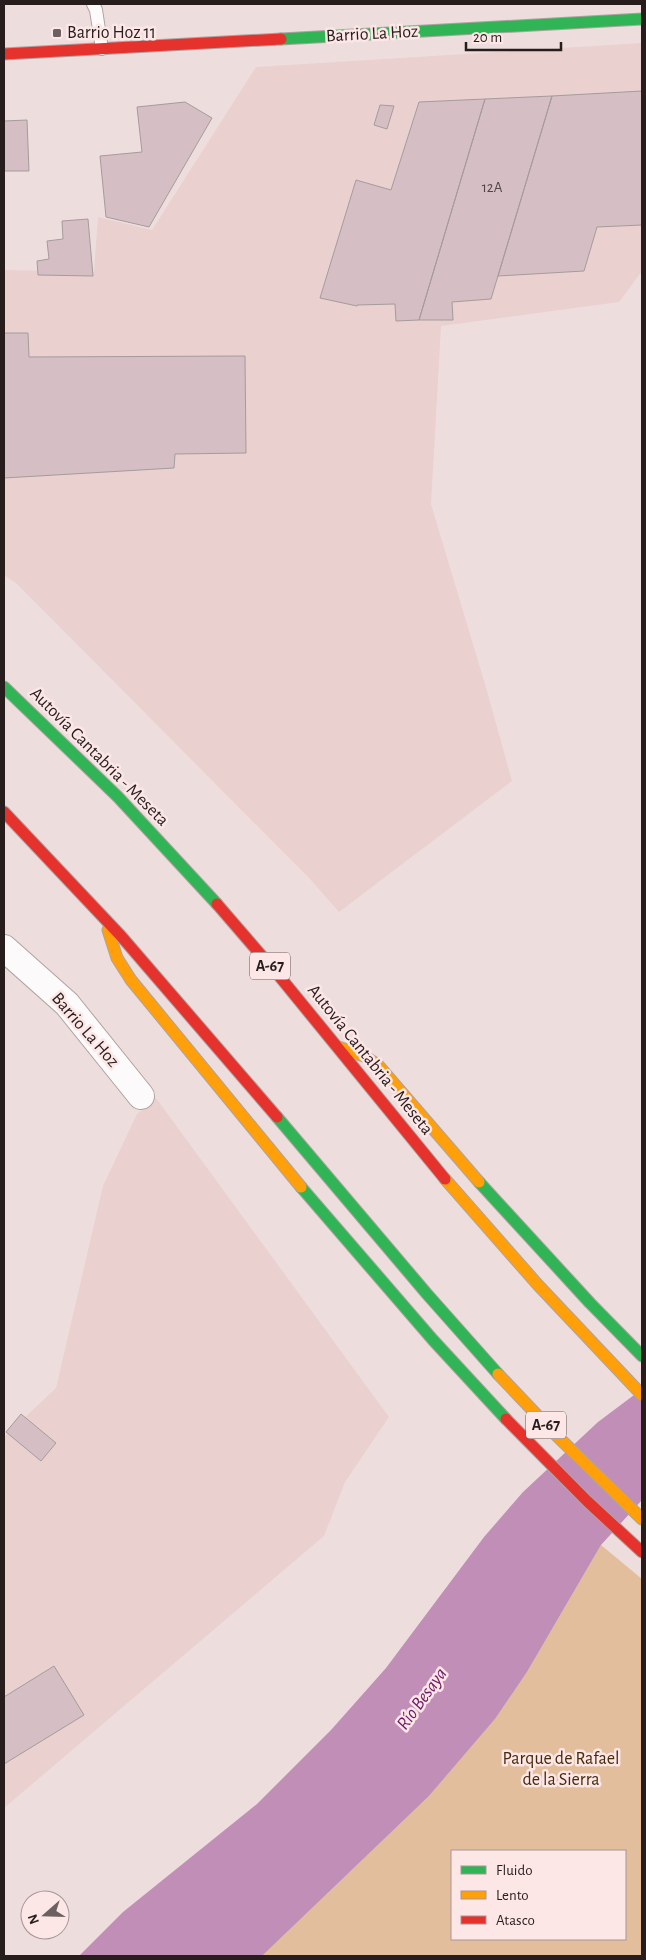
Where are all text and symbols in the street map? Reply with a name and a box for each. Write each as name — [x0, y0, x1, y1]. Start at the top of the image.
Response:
scale bar — [466, 20, 561, 52]
street label: Barrio La Hoz — [325, 23, 419, 45]
place label: Barrio Hoz 11 — [67, 24, 156, 42]
marker: Barrio Hoz 11 — [51, 27, 63, 39]
text: 20 m — [473, 30, 502, 45]
house number: 12A — [482, 180, 503, 195]
street label: Autovía Cantabria - Meseta — [26, 684, 172, 830]
road number: A-67 — [250, 952, 290, 979]
street label: Autovía Cantabria - Meseta — [304, 981, 436, 1139]
street label: Barrio La Hoz — [48, 989, 122, 1071]
road number: A-67 — [526, 1412, 566, 1438]
water label: Río Besaya — [393, 1665, 451, 1733]
park label: Parque de Rafael de la Sierra — [502, 1750, 620, 1789]
legend — [451, 1850, 626, 1940]
text: Fluido — [496, 1863, 533, 1878]
text: Lento — [496, 1888, 529, 1903]
north arrow — [20, 1890, 70, 1940]
text: N — [25, 1912, 42, 1926]
text: Atasco — [496, 1913, 535, 1928]

